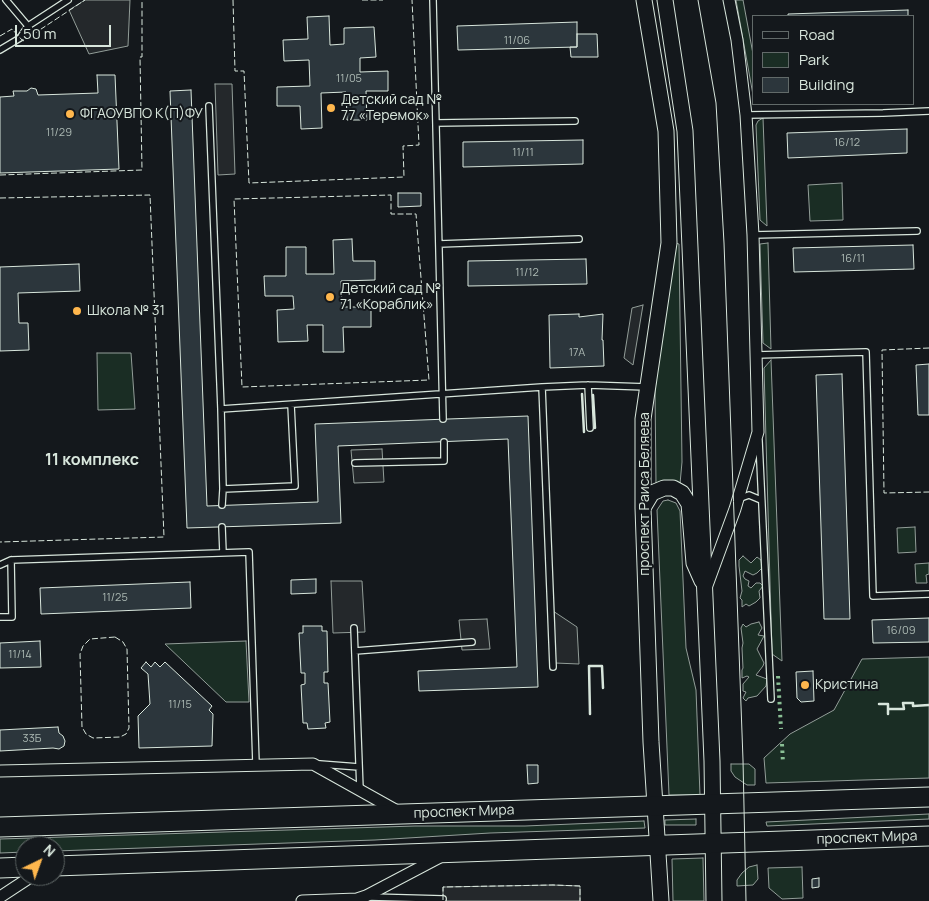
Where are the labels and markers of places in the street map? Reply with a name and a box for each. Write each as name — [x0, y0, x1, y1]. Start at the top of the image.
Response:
place label: Детский сад № 77 «Теремок» — [341, 92, 442, 124]
marker: Детский сад № 77 «Теремок» — [325, 102, 337, 114]
place label: ФГАОУВПО К(П)ФУ — [80, 106, 203, 122]
marker: ФГАОУВПО К(П)ФУ — [64, 108, 76, 120]
place label: Детский сад № 71 «Кораблик» — [340, 281, 441, 314]
marker: Детский сад № 71 «Кораблик» — [324, 291, 336, 303]
place label: Школа № 31 — [87, 303, 165, 319]
marker: Школа № 31 — [71, 305, 83, 317]
place label: Кристина — [815, 677, 878, 693]
marker: Кристина — [799, 679, 811, 691]

